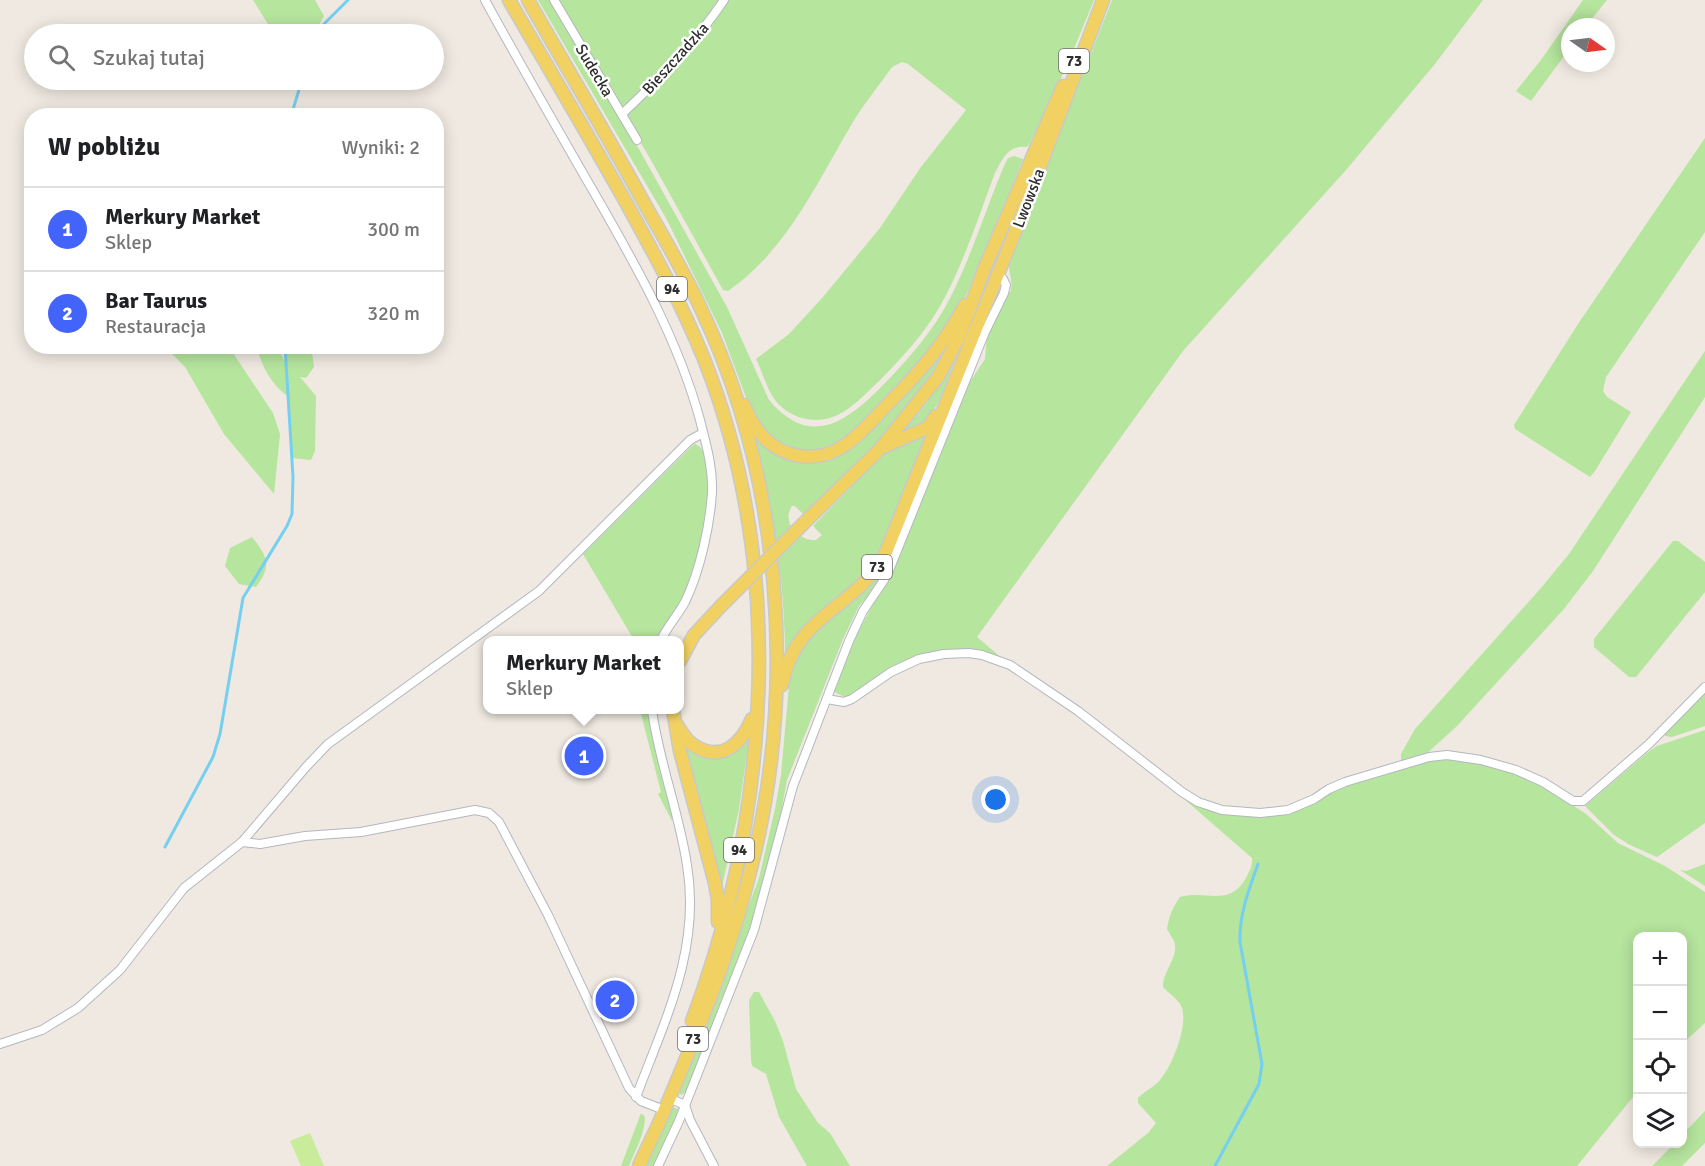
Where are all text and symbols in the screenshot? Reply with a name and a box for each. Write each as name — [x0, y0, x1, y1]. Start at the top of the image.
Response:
street label: Bieszczadzka — [638, 18, 713, 99]
north arrow — [1561, 18, 1615, 72]
search box — [24, 24, 444, 90]
icon: search — [45, 41, 78, 74]
street label: Sudecka — [571, 41, 618, 100]
text: Szukaj tutaj — [93, 44, 205, 71]
road number: 73 — [1059, 49, 1089, 73]
text: W pobliżu — [48, 131, 160, 163]
text: Wyniki: 2 — [341, 135, 420, 160]
street label: Lwowska — [1009, 166, 1049, 231]
text: Merkury Market — [105, 203, 260, 230]
text: 1 — [62, 217, 73, 242]
text: 300 m — [367, 217, 420, 242]
text: Sklep — [105, 230, 152, 255]
road number: 94 — [657, 277, 687, 301]
text: Bar Taurus — [105, 287, 207, 314]
text: 2 — [62, 301, 73, 326]
text: 320 m — [367, 301, 420, 326]
text: Restauracja — [105, 314, 206, 339]
road number: 73 — [862, 555, 892, 579]
popup — [483, 636, 684, 714]
text: Merkury Market — [506, 649, 661, 676]
text: Sklep — [506, 676, 553, 701]
pin: 1 — [564, 734, 604, 778]
your location — [981, 785, 1010, 814]
road number: 94 — [724, 838, 754, 862]
map controls — [1633, 932, 1687, 1148]
button: + — [1633, 932, 1687, 986]
pin: 2 — [596, 978, 634, 1022]
button: − — [1633, 986, 1687, 1040]
road number: 73 — [678, 1027, 708, 1051]
button: locate — [1633, 1040, 1687, 1094]
button: layers — [1633, 1094, 1687, 1148]

